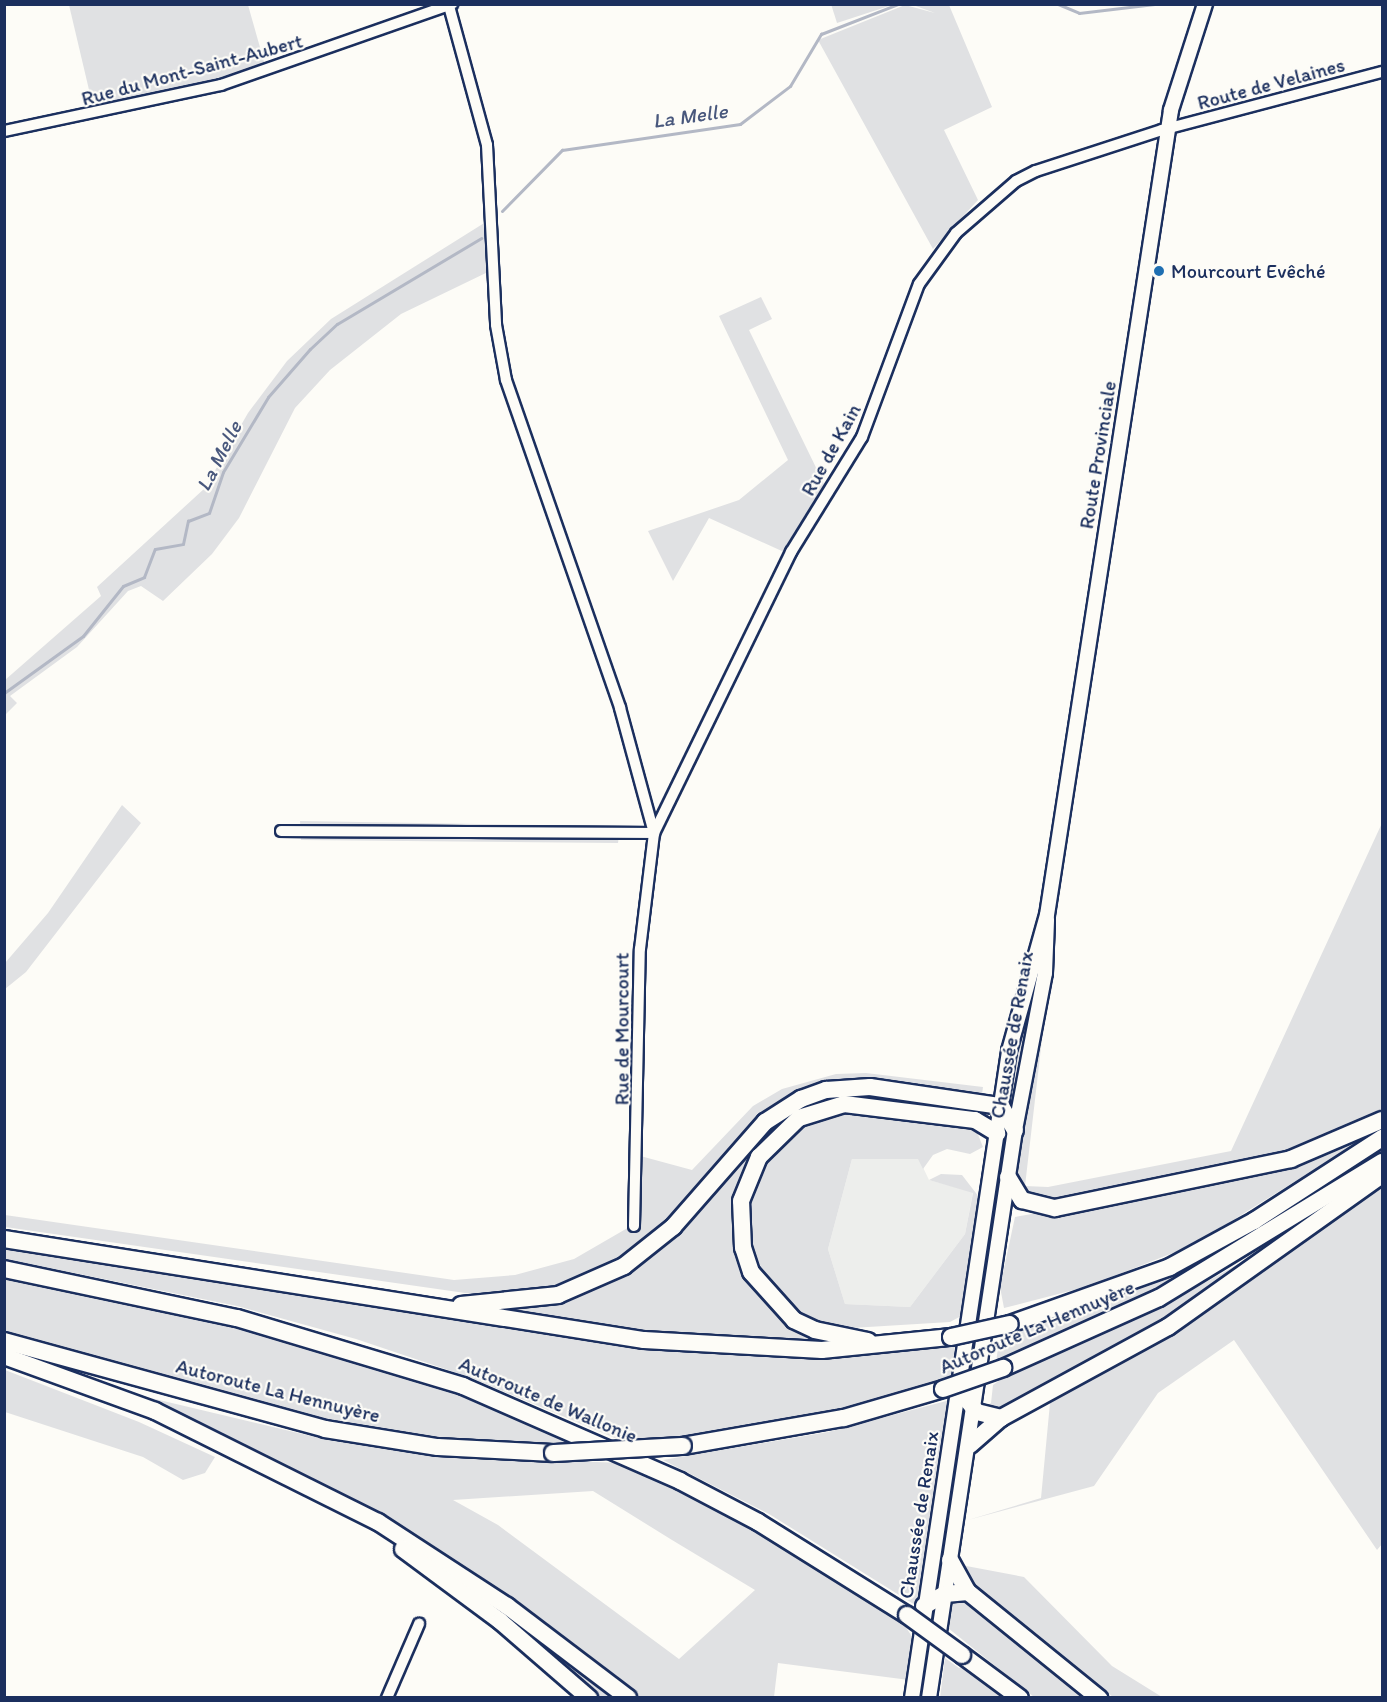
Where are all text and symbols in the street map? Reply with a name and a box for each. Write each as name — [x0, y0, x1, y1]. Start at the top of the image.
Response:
street label: Rue du Mont-Saint-Aubert — [78, 29, 306, 111]
street label: Route de Velaines — [1195, 53, 1347, 115]
water label: La Melle — [651, 98, 729, 134]
place label: Mourcourt Evêché — [1171, 259, 1325, 283]
marker: Mourcourt Evêché — [1152, 264, 1166, 278]
street label: Route Provinciale — [1074, 379, 1122, 531]
street label: Rue de Kain — [796, 400, 866, 500]
water label: La Melle — [191, 417, 247, 495]
street label: Chaussée de Renaix — [986, 950, 1038, 1120]
street label: Rue de Mourcourt — [610, 953, 634, 1105]
street label: Autoroute La Hennuyère — [936, 1275, 1138, 1379]
street label: Autoroute de Wallonie — [455, 1352, 641, 1448]
street label: Autoroute La Hennuyère — [173, 1354, 383, 1428]
street label: Chaussée de Renaix — [894, 1430, 944, 1600]

